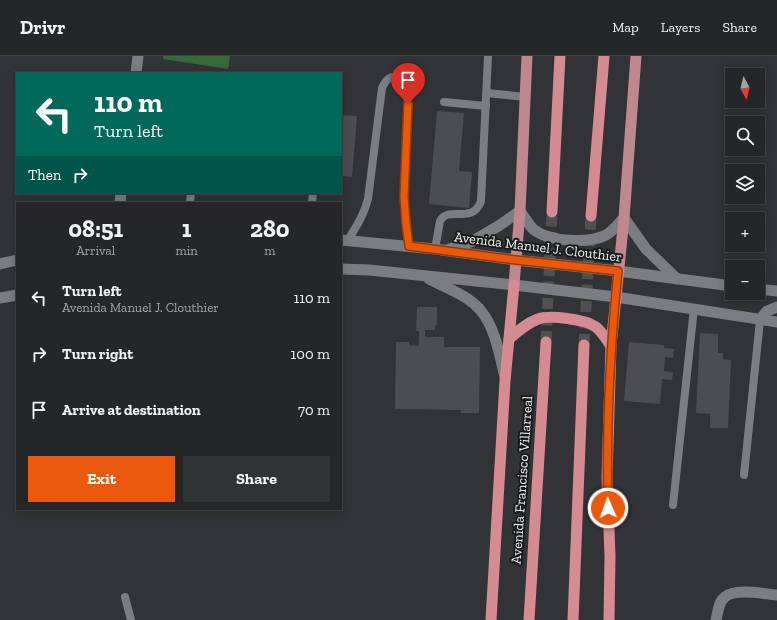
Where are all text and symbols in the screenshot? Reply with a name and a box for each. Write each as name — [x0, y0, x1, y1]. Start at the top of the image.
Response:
text: Drivr — [20, 16, 65, 39]
text: Map — [612, 19, 639, 36]
text: Layers — [661, 19, 700, 36]
text: Share — [722, 19, 757, 36]
pin — [391, 63, 425, 104]
north arrow — [725, 68, 765, 108]
map controls — [725, 68, 765, 300]
icon: arrive — [397, 69, 419, 91]
text: 110 m — [94, 86, 163, 119]
icon: left — [28, 88, 80, 140]
button: search — [725, 116, 765, 156]
text: Turn left — [94, 120, 163, 142]
icon: right — [69, 164, 91, 186]
button: layers — [725, 164, 765, 204]
text: Then — [28, 166, 61, 184]
button: + — [725, 212, 765, 252]
text: 08:51 — [68, 214, 123, 243]
text: 1 — [182, 214, 191, 243]
text: 280 — [250, 214, 290, 243]
street label: Avenida Manuel J. Clouthier — [453, 228, 623, 266]
text: Arrival — [76, 243, 115, 258]
text: min — [175, 243, 198, 258]
text: m — [264, 243, 275, 258]
button: − — [725, 260, 765, 300]
text: Turn left — [62, 282, 122, 300]
icon: left — [28, 287, 50, 309]
text: 110 m — [293, 289, 330, 307]
text: Avenida Manuel J. Clouthier — [62, 300, 219, 315]
icon: right — [28, 343, 50, 365]
text: Turn right — [62, 345, 133, 363]
text: 100 m — [291, 345, 330, 363]
street label: Avenida Francisco Villarreal — [508, 395, 536, 565]
icon: arrive — [28, 399, 50, 421]
text: Arrive at destination — [62, 401, 201, 419]
text: 70 m — [298, 401, 330, 419]
button: Exit — [28, 456, 175, 502]
button: Share — [183, 456, 330, 502]
position arrow — [587, 487, 629, 529]

